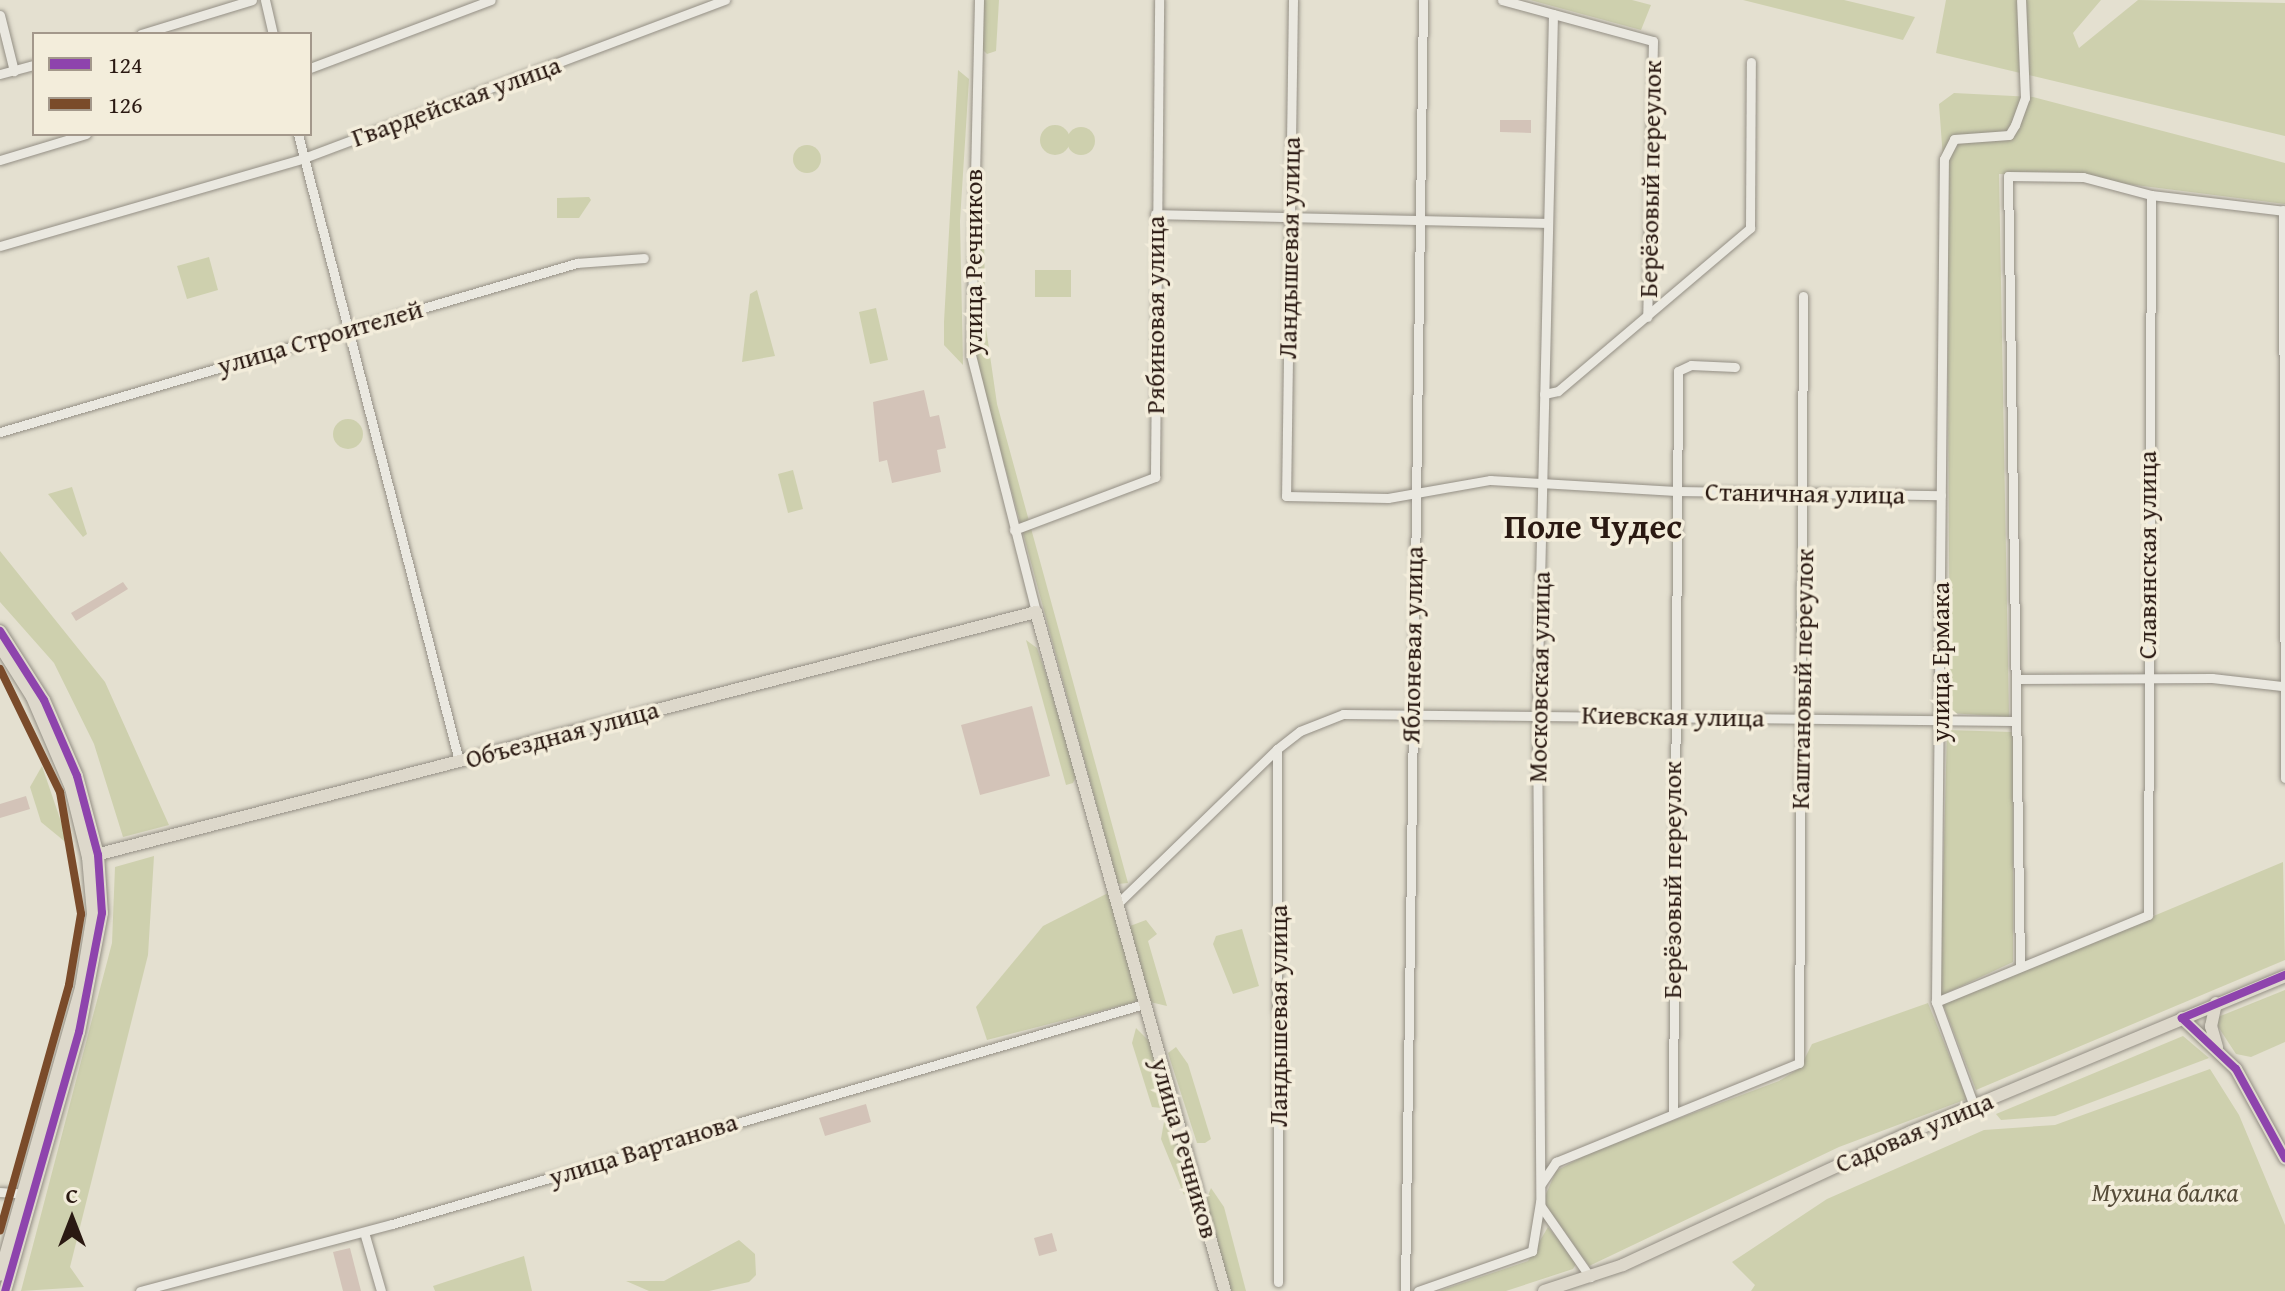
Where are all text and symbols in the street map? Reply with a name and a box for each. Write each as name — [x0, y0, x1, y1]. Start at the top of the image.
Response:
legend — [32, 32, 312, 136]
text: 124 — [108, 47, 143, 82]
street label: Гвардейская улица — [347, 49, 565, 153]
street label: Берёзовый переулок — [1632, 60, 1668, 298]
text: 126 — [108, 87, 143, 122]
street label: Ландышевая улица — [1271, 137, 1307, 359]
street label: улица Речников — [957, 169, 989, 355]
street label: Рябиновая улица — [1139, 216, 1171, 414]
street label: улица Строителей — [214, 293, 426, 381]
street label: Славянская улица — [2131, 451, 2163, 659]
street label: Станичная улица — [1705, 476, 1905, 510]
district label: Поле Чудес — [1504, 506, 1682, 546]
street label: Яблоневая улица — [1395, 546, 1429, 744]
street label: Каштановый переулок — [1784, 548, 1820, 810]
street label: Московская улица — [1522, 571, 1556, 783]
street label: улица Ермака — [1924, 582, 1956, 742]
street label: Объездная улица — [462, 693, 662, 775]
street label: Киевская улица — [1581, 699, 1765, 733]
street label: Берёзовый переулок — [1656, 761, 1688, 999]
street label: Ландышевая улица — [1262, 905, 1294, 1127]
street label: улица Речников — [1144, 1054, 1226, 1242]
street label: Садовая улица — [1831, 1085, 1997, 1179]
street label: улица Вартанова — [545, 1106, 741, 1192]
park label: Мухина балка — [2091, 1176, 2239, 1208]
north arrow — [32, 1179, 112, 1259]
text: С — [66, 1179, 78, 1211]

